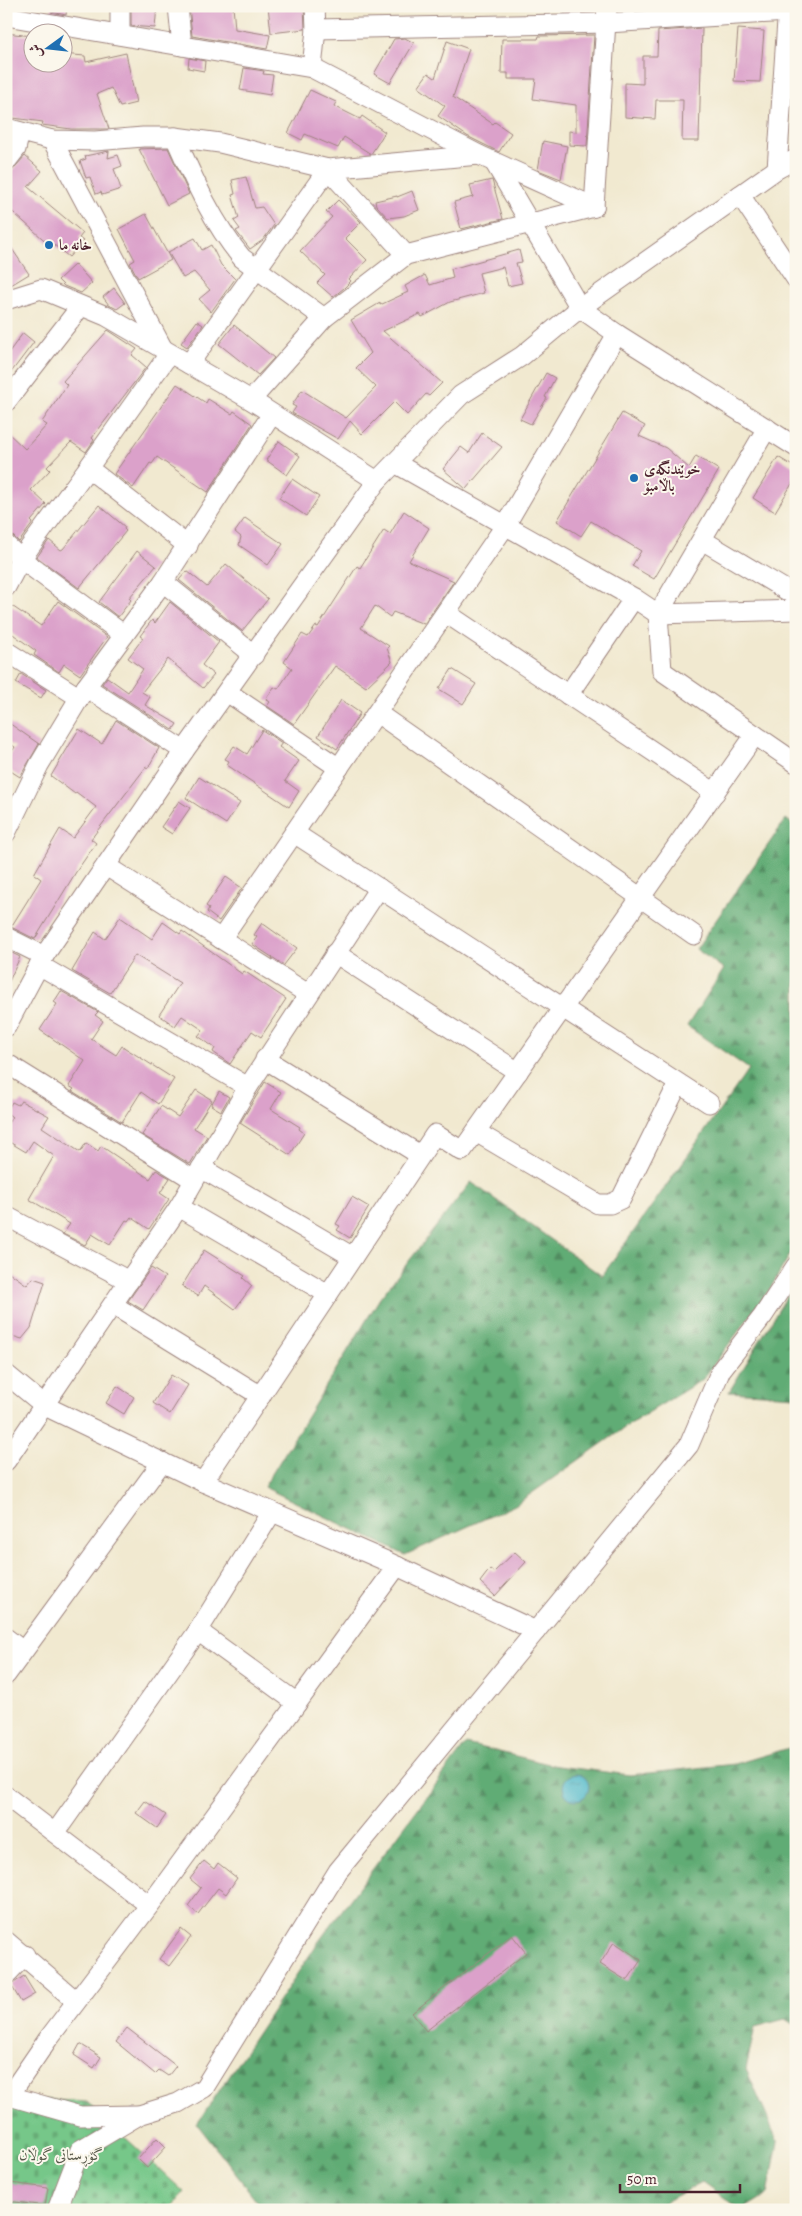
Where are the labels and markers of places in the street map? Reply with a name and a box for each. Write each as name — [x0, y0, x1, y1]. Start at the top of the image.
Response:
place label: خانه ما — [59, 235, 92, 255]
marker: خانه ما — [43, 239, 55, 251]
place label: خوێندنگەی باڵامبۆ — [642, 459, 701, 496]
marker: خوێندنگەی باڵامبۆ — [628, 472, 640, 484]

